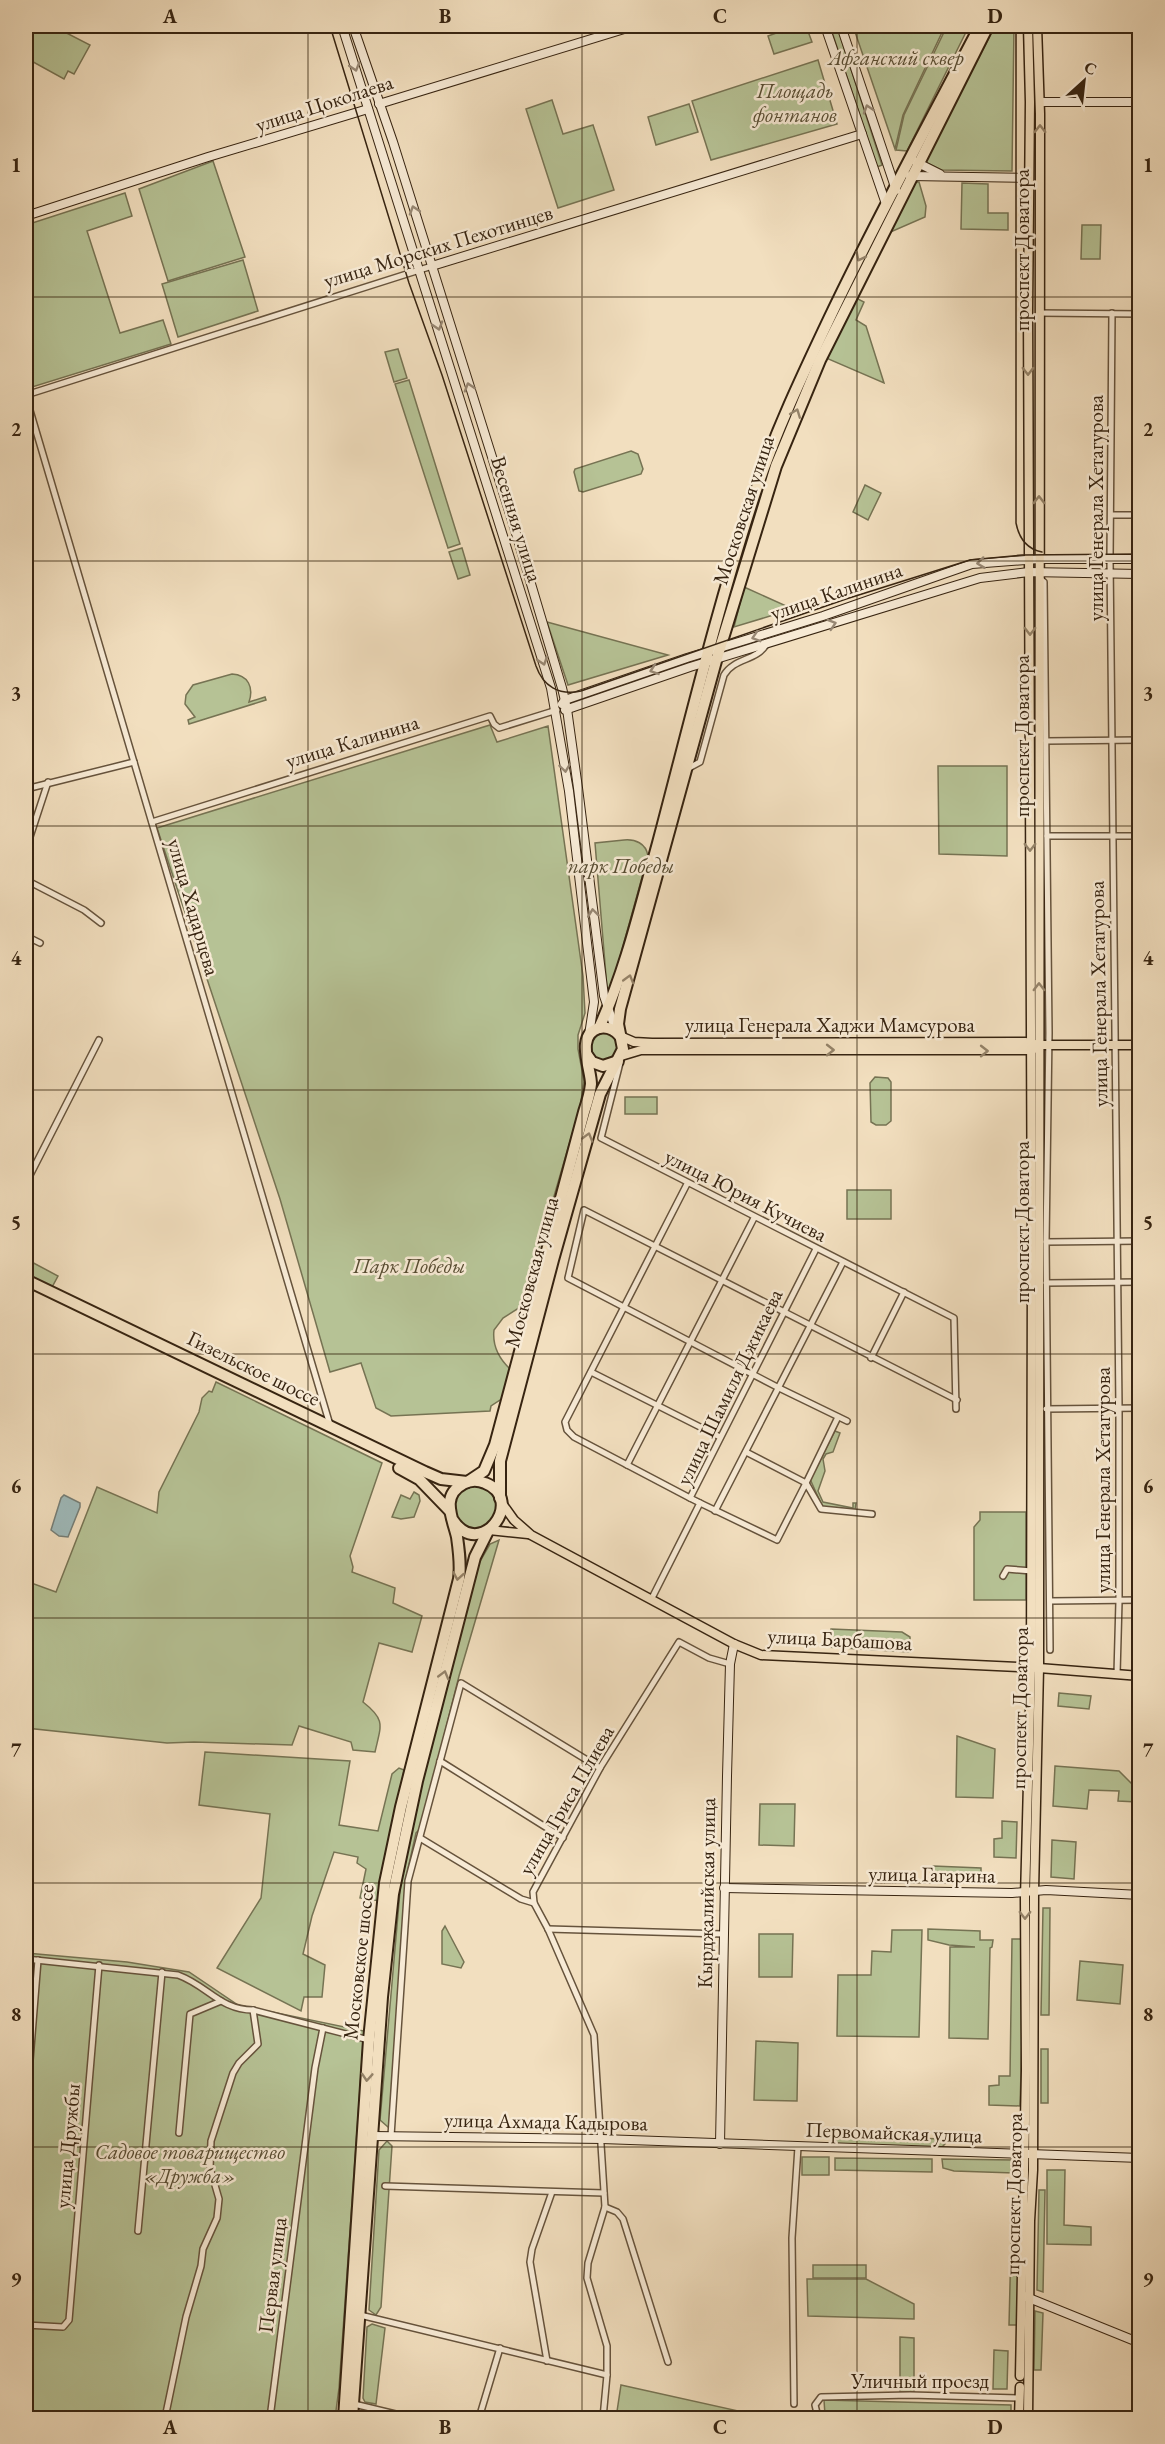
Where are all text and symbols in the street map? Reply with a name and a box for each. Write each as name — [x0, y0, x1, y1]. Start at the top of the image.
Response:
text: A — [162, 3, 178, 29]
text: B — [439, 3, 451, 29]
text: C — [713, 3, 727, 29]
text: D — [987, 3, 1003, 29]
park label: Афганский сквер — [826, 44, 965, 71]
north arrow — [1054, 51, 1114, 111]
text: С — [1081, 56, 1100, 80]
one-way arrow — [347, 61, 360, 72]
street label: улица Цоколаева — [252, 68, 397, 138]
park label: Площадь фонтанов — [752, 77, 837, 128]
one-way arrow — [863, 104, 875, 115]
one-way arrow — [1033, 124, 1046, 133]
text: 1 — [11, 152, 21, 178]
text: 1 — [1143, 152, 1153, 178]
street label: проспект Доватора — [1008, 168, 1035, 331]
street label: улица Морских Пехотинцев — [320, 198, 556, 294]
one-way arrow — [409, 205, 421, 216]
one-way arrow — [856, 250, 867, 261]
one-way arrow — [431, 320, 443, 330]
one-way arrow — [1022, 366, 1034, 375]
one-way arrow — [464, 382, 476, 393]
street label: улица Генерала Хетагурова — [1082, 394, 1109, 621]
one-way arrow — [789, 408, 802, 419]
text: 2 — [11, 416, 22, 442]
text: 2 — [1143, 416, 1154, 442]
street label: Московская улица — [706, 432, 780, 588]
street label: Весенняя улица — [485, 453, 549, 586]
one-way arrow — [1033, 496, 1045, 505]
street label: улица Калинина — [766, 556, 906, 626]
one-way arrow — [976, 557, 985, 569]
one-way arrow — [826, 619, 837, 632]
one-way arrow — [1024, 626, 1036, 635]
one-way arrow — [751, 630, 762, 642]
street label: проспект Доватора — [1008, 654, 1035, 817]
one-way arrow — [535, 655, 548, 666]
one-way arrow — [649, 662, 659, 675]
text: 3 — [11, 680, 21, 706]
text: 3 — [1143, 680, 1153, 706]
street label: улица Калинина — [282, 708, 423, 774]
one-way arrow — [559, 764, 571, 773]
street label: улица Хадарцева — [162, 835, 227, 979]
one-way arrow — [1024, 842, 1036, 851]
park label: парк Победы — [568, 852, 674, 879]
street label: улица Генерала Хетагурова — [1083, 880, 1113, 1107]
one-way arrow — [588, 909, 600, 918]
text: 4 — [11, 945, 22, 971]
text: 4 — [1143, 945, 1154, 971]
one-way arrow — [621, 974, 634, 984]
one-way arrow — [1033, 982, 1045, 991]
street label: улица Генерала Хаджи Мамсурова — [685, 1011, 975, 1038]
one-way arrow — [826, 1044, 835, 1056]
one-way arrow — [979, 1045, 988, 1057]
one-way arrow — [581, 1132, 593, 1143]
street label: проспект Доватора — [1008, 1140, 1035, 1303]
street label: улица Юрия Кучиева — [660, 1142, 832, 1248]
street label: Московская улица — [498, 1193, 564, 1350]
text: 5 — [11, 1209, 21, 1235]
text: 5 — [1143, 1209, 1153, 1235]
park label: Парк Победы — [352, 1252, 465, 1279]
street label: улица Шамиля Джикаева — [670, 1284, 789, 1490]
street label: Гизельское шоссе — [183, 1324, 325, 1412]
street label: улица Генерала Хетагурова — [1089, 1366, 1116, 1593]
text: 6 — [11, 1473, 22, 1499]
text: 6 — [1143, 1473, 1154, 1499]
one-way arrow — [452, 1571, 465, 1581]
street label: улица Барбашова — [767, 1622, 914, 1656]
street label: проспект Доватора — [1004, 1626, 1034, 1789]
one-way arrow — [437, 1670, 450, 1680]
street label: улица Гриса Плиева — [512, 1720, 620, 1880]
text: 7 — [11, 1737, 22, 1763]
text: 7 — [1143, 1737, 1154, 1763]
street label: Кырджалийская улица — [691, 1797, 721, 1989]
street label: улица Гагарина — [868, 1859, 996, 1889]
street label: Московское шоссе — [336, 1883, 380, 2041]
one-way arrow — [1019, 1911, 1031, 1920]
text: 8 — [11, 2001, 21, 2027]
text: 8 — [1143, 2001, 1153, 2027]
one-way arrow — [361, 2072, 374, 2081]
street label: улица Дружбы — [48, 2082, 86, 2209]
street label: улица Ахмада Кадырова — [444, 2106, 649, 2136]
street label: проспект Доватора — [998, 2112, 1028, 2275]
street label: Первомайская улица — [805, 2115, 984, 2149]
park label: Садовое товарищество «Дружба» — [95, 2138, 285, 2189]
street label: Первая улица — [252, 2215, 293, 2334]
text: 9 — [11, 2266, 22, 2292]
text: 9 — [1143, 2266, 1154, 2292]
street label: Уличный проезд — [850, 2367, 990, 2394]
text: A — [162, 2414, 178, 2440]
text: B — [439, 2414, 451, 2440]
text: C — [713, 2414, 727, 2440]
text: D — [987, 2414, 1003, 2440]

